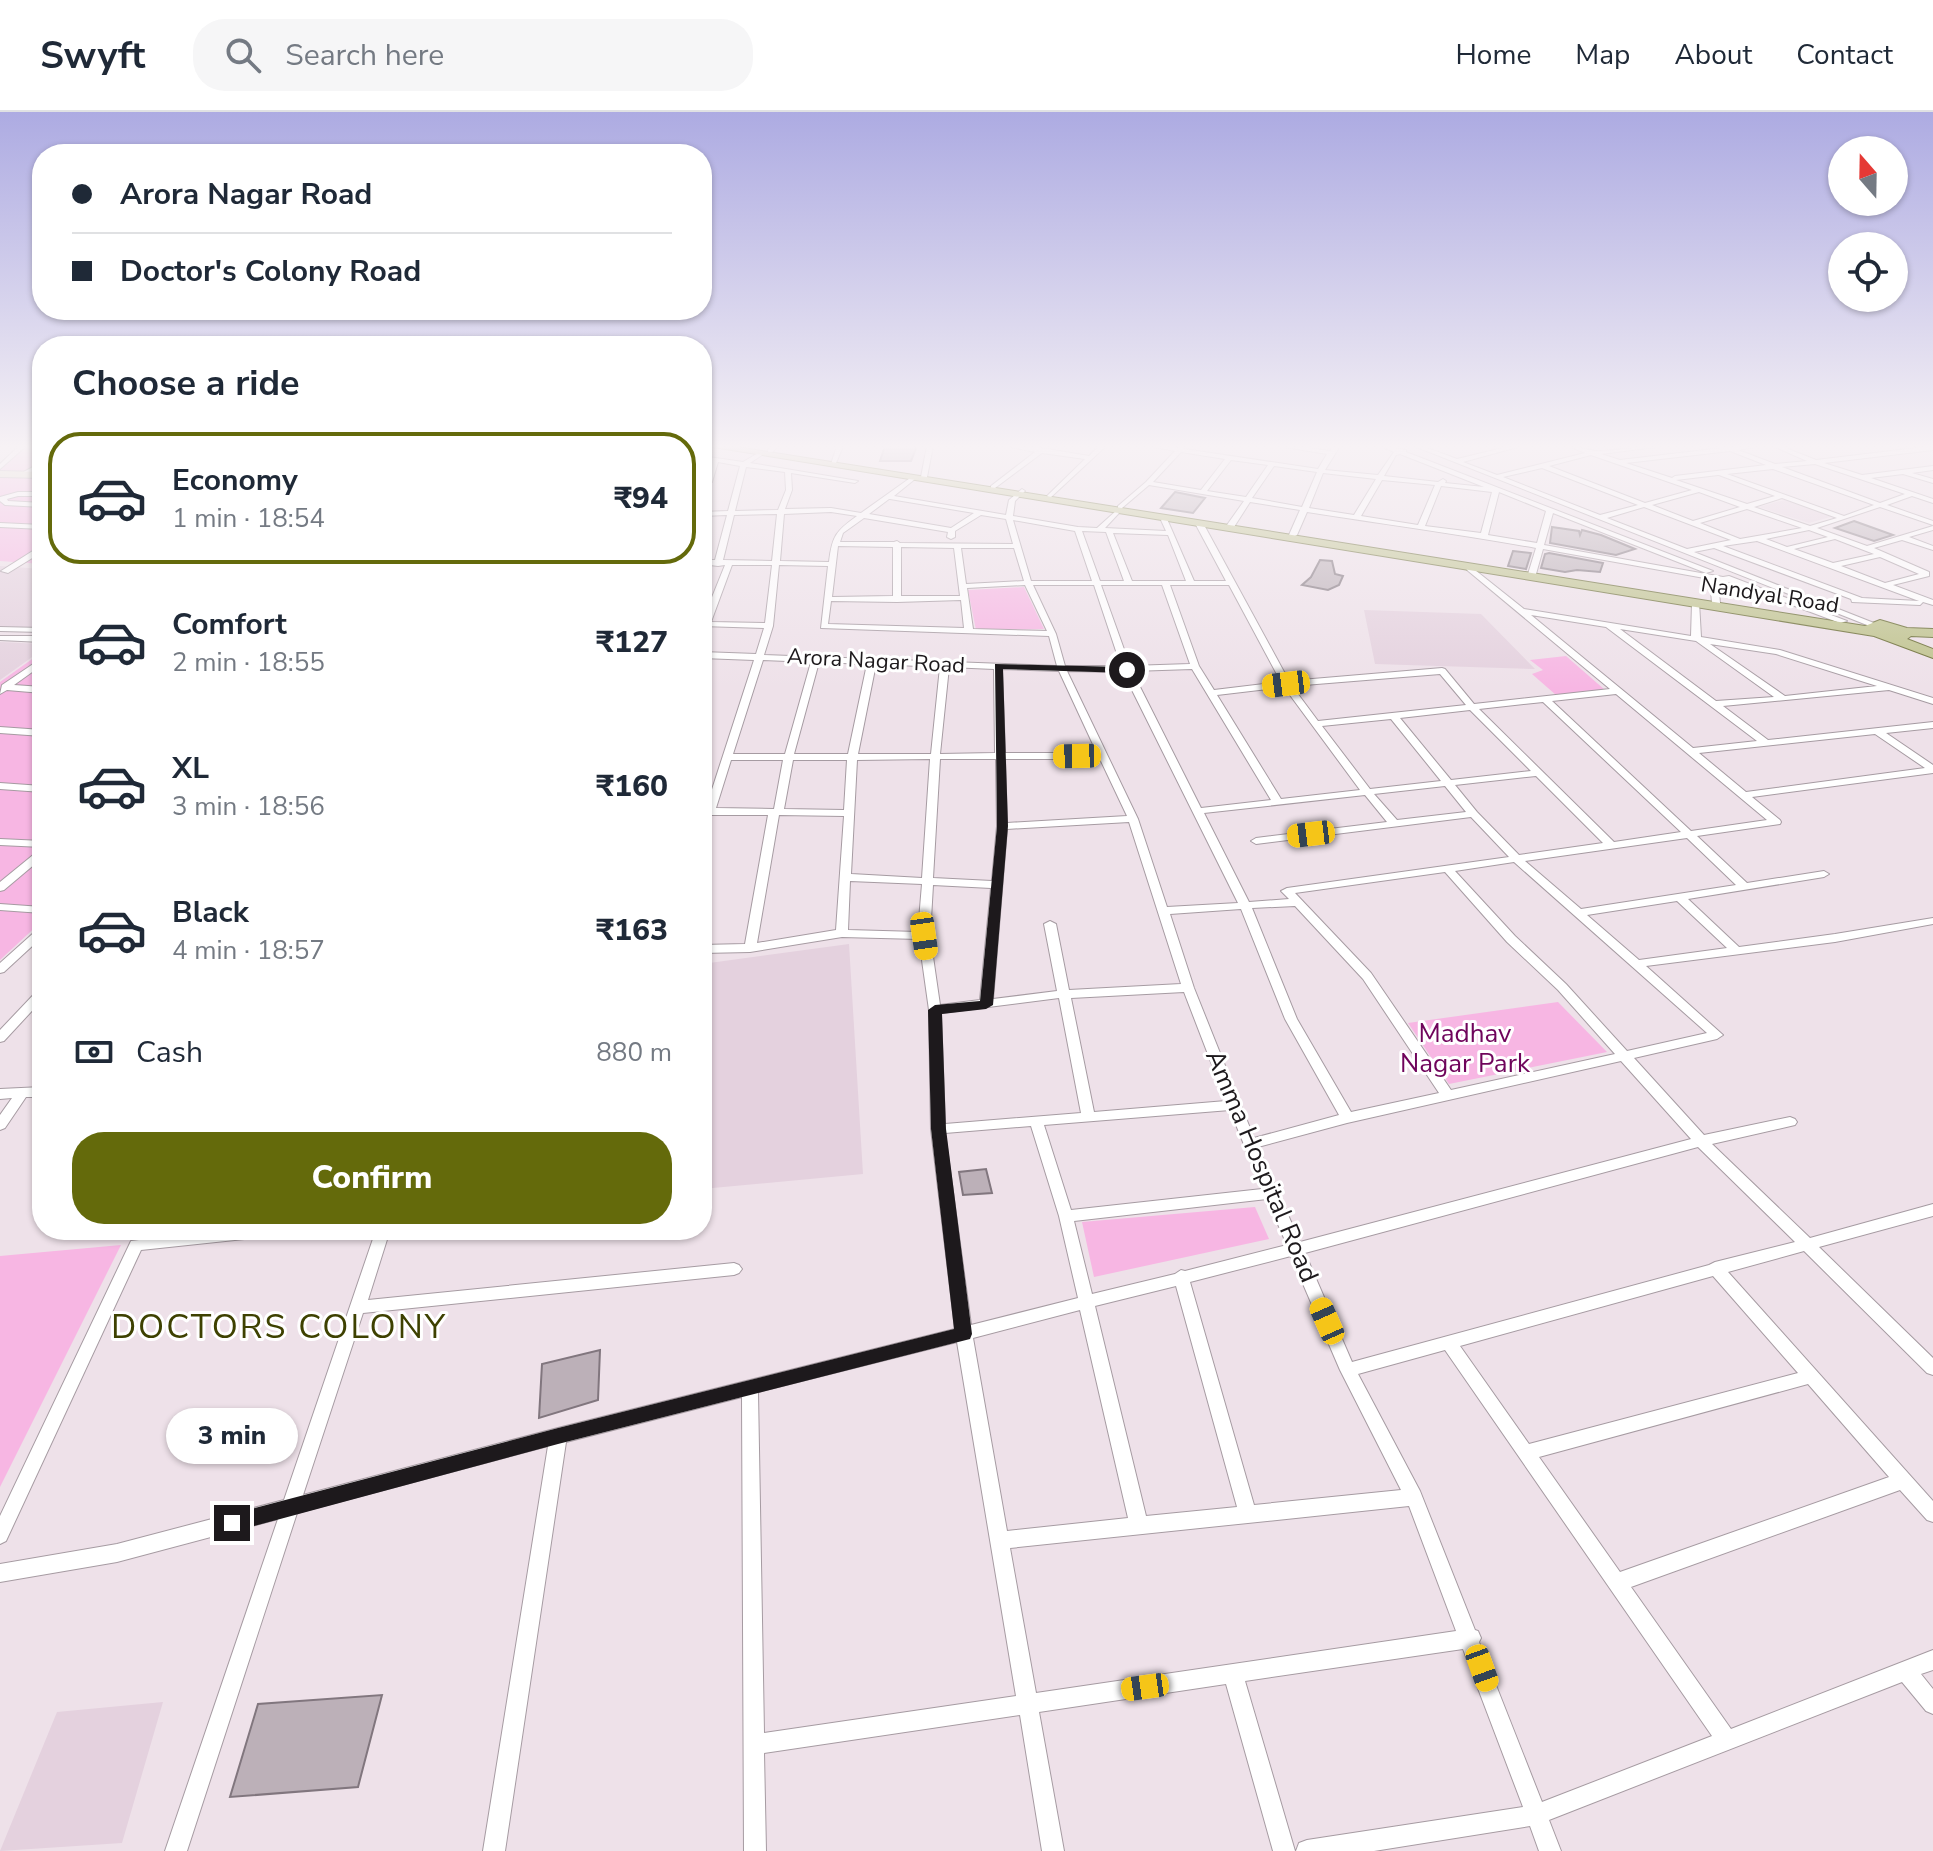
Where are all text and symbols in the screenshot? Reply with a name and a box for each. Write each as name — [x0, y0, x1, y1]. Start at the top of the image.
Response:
search box — [193, 19, 753, 91]
text: Swyft — [40, 30, 145, 81]
icon: search — [221, 33, 265, 77]
text: Search here — [285, 35, 444, 76]
text: Home — [1456, 36, 1531, 74]
text: Map — [1575, 36, 1630, 74]
text: About — [1674, 36, 1752, 74]
text: Contact — [1796, 36, 1893, 74]
north arrow — [1828, 136, 1908, 216]
map controls — [1828, 136, 1908, 312]
text: Arora Nagar Road — [120, 174, 372, 215]
button: locate — [1828, 232, 1908, 312]
text: Doctor's Colony Road — [120, 251, 421, 292]
text: Choose a ride — [72, 359, 300, 408]
text: Economy — [172, 460, 298, 501]
icon: car — [76, 462, 148, 534]
text: ₹94 — [614, 478, 668, 519]
text: 1 min · 18:54 — [172, 501, 325, 536]
street label: Nandyal Road — [1699, 569, 1841, 621]
text: Comfort — [172, 604, 287, 645]
icon: car — [76, 606, 148, 678]
text: ₹127 — [596, 622, 668, 663]
street label: Arora Nagar Road — [786, 641, 966, 681]
text: 2 min · 18:55 — [172, 645, 325, 680]
route start — [1109, 652, 1145, 688]
car — [1261, 669, 1311, 699]
car — [1053, 744, 1101, 768]
text: XL — [172, 748, 209, 789]
icon: car — [76, 750, 148, 822]
text: ₹160 — [596, 766, 668, 807]
text: 3 min · 18:56 — [172, 789, 325, 824]
car — [1286, 819, 1336, 849]
text: Black — [172, 892, 249, 933]
icon: car — [76, 894, 148, 966]
text: ₹163 — [596, 910, 668, 951]
car — [909, 911, 939, 961]
text: 4 min · 18:57 — [172, 933, 325, 968]
park label: Madhav Nagar Park — [1400, 1016, 1531, 1081]
icon: cash — [72, 1030, 116, 1074]
text: Cash — [136, 1032, 203, 1073]
text: 880 m — [596, 1035, 672, 1070]
street label: Amma Hospital Road — [1197, 1044, 1327, 1288]
button: Confirm — [72, 1132, 672, 1224]
car — [1306, 1294, 1348, 1348]
district label: DOCTORS COLONY — [111, 1304, 447, 1350]
callout: 3 min — [166, 1407, 298, 1463]
text: 3 min — [198, 1418, 266, 1453]
route end — [214, 1505, 250, 1541]
car — [1463, 1641, 1501, 1695]
car — [1120, 1672, 1170, 1702]

